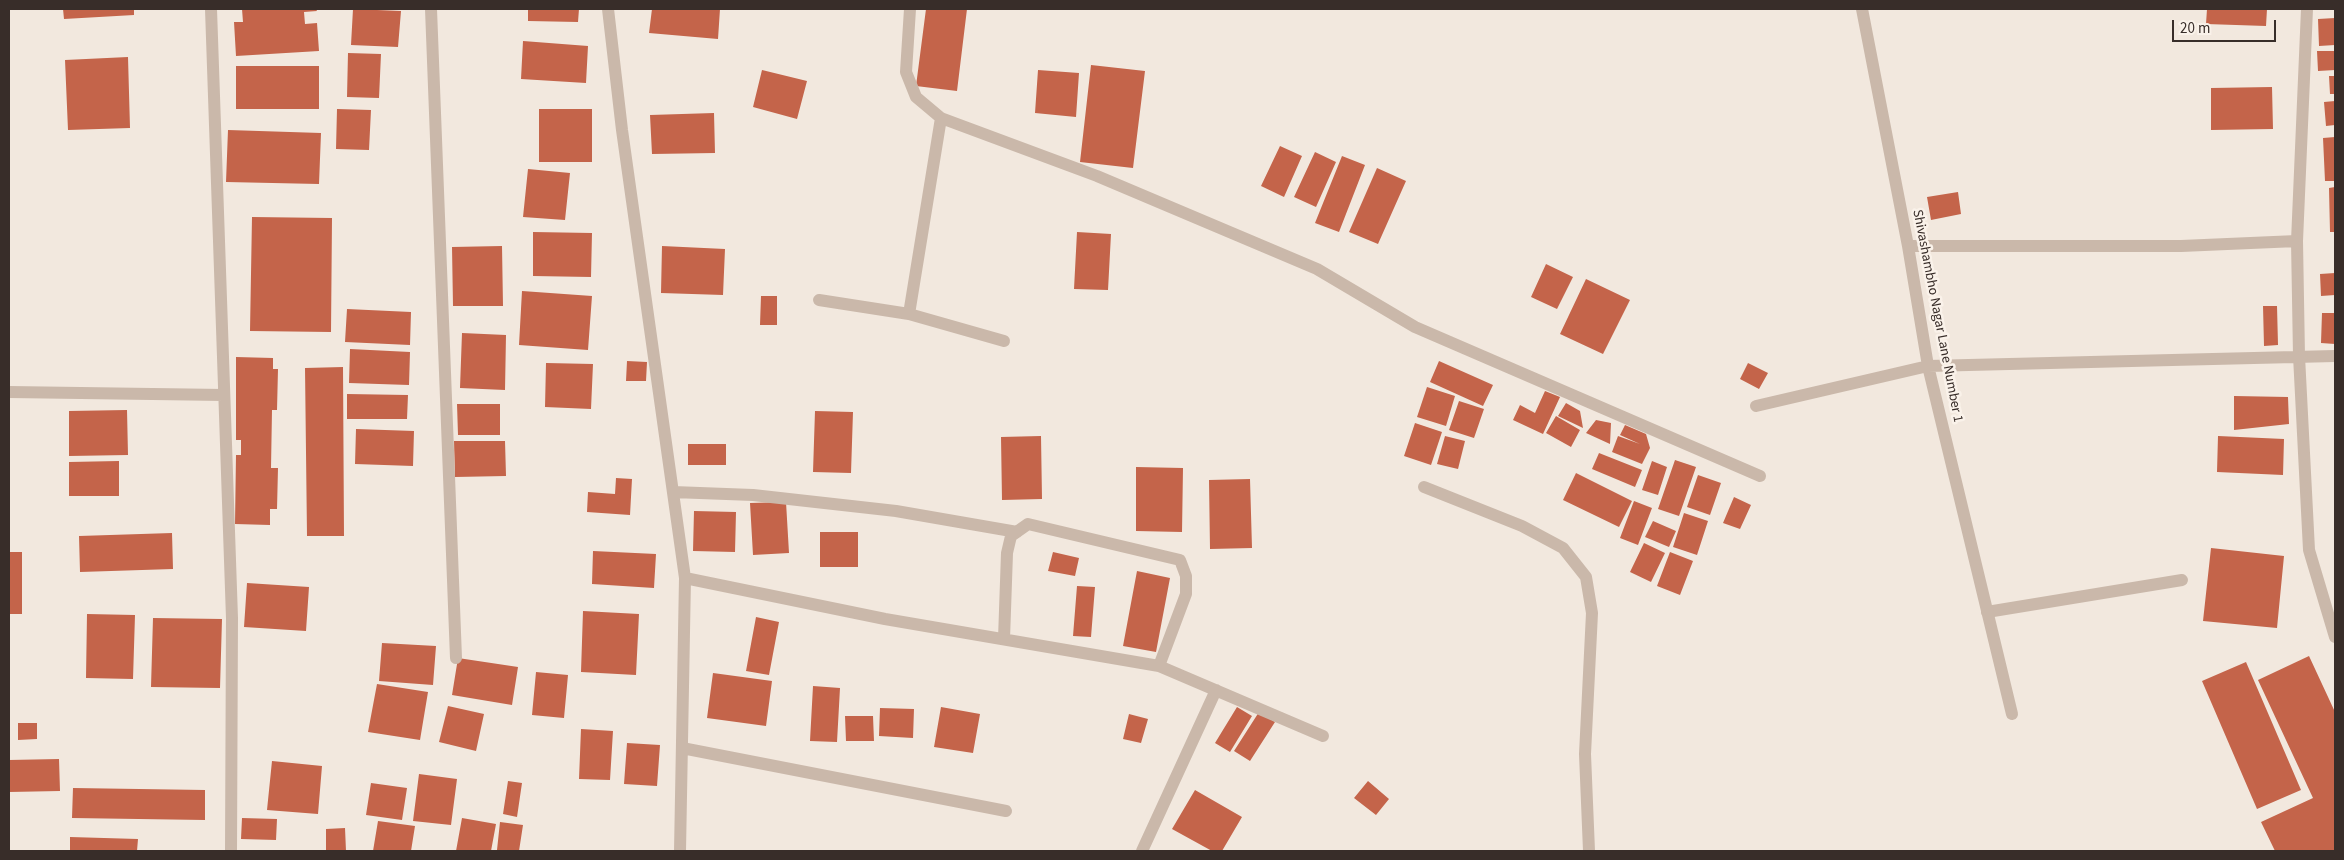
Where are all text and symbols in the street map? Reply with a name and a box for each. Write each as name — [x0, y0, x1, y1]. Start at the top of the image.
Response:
scale bar — [2174, 10, 2278, 42]
text: 20 m — [2180, 18, 2210, 39]
street label: Shivashambho Nagar Lane Number 1 — [1908, 208, 1966, 424]

